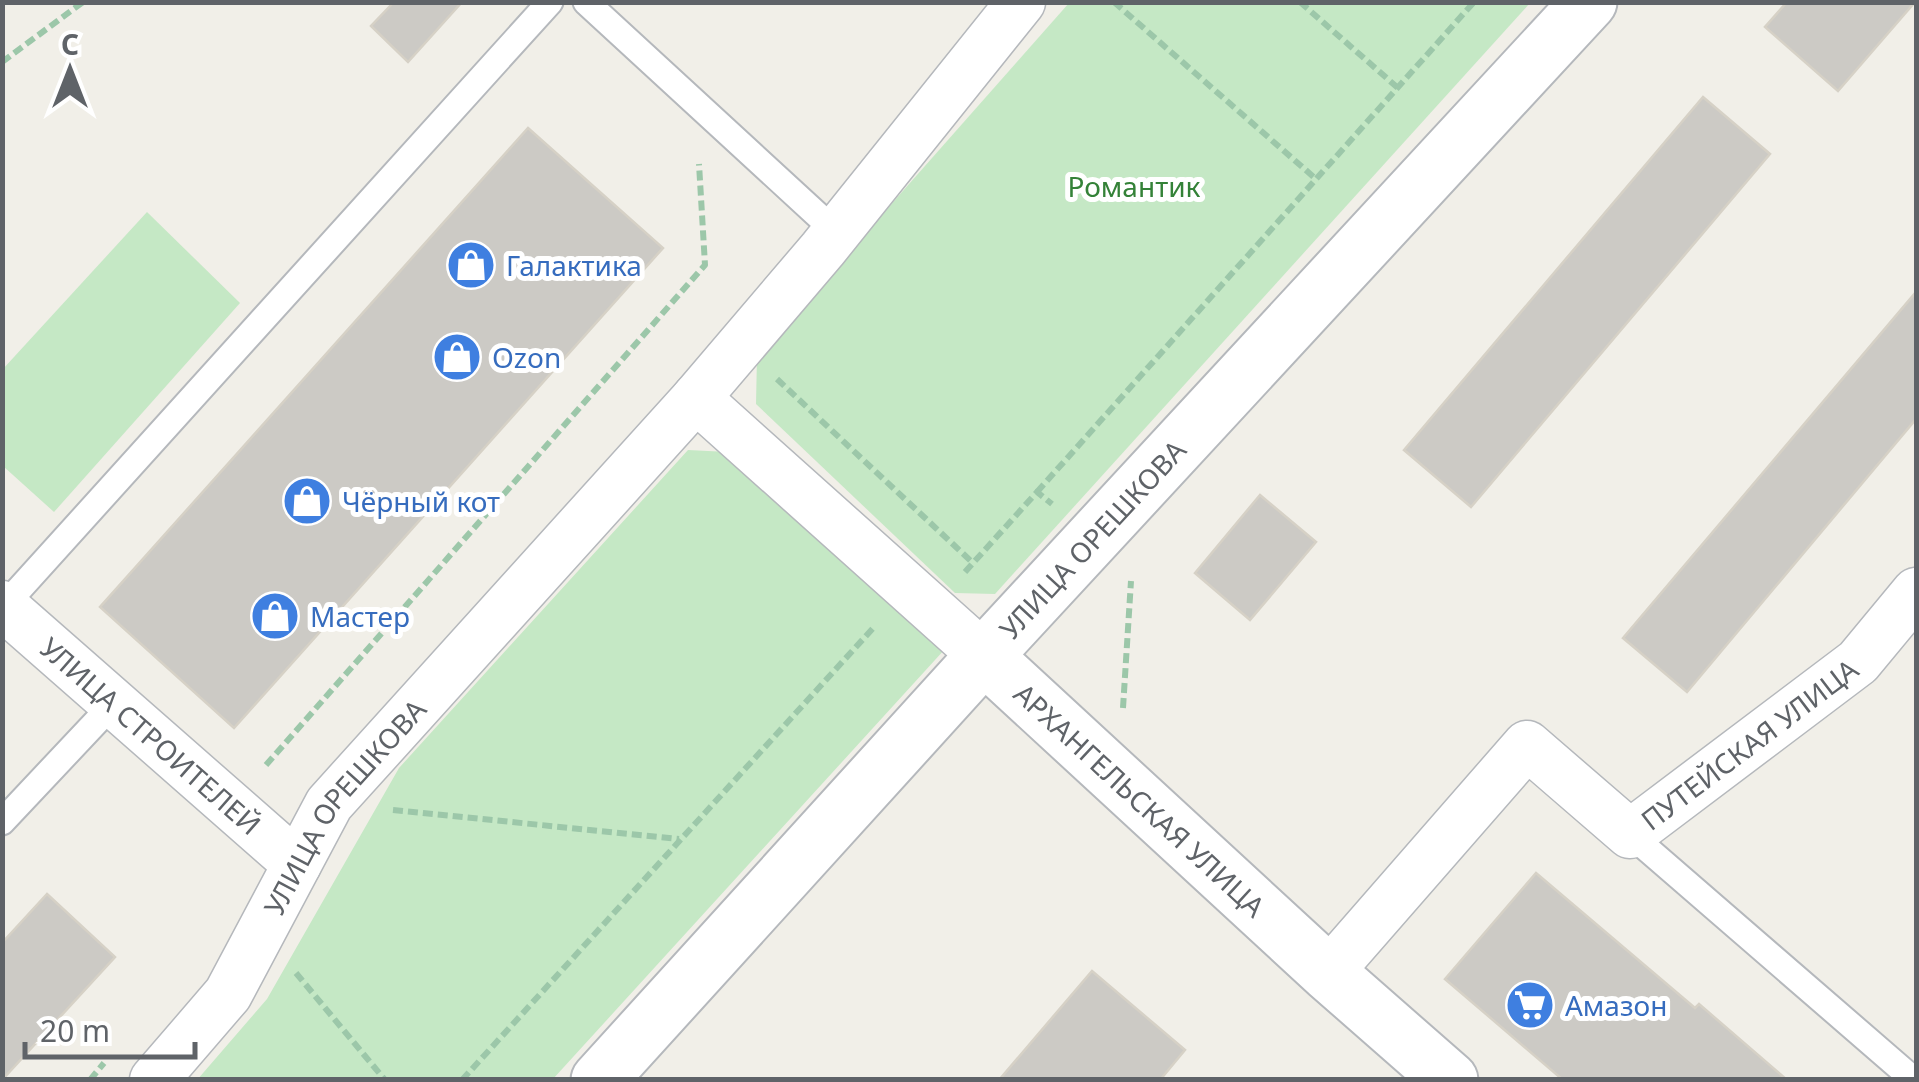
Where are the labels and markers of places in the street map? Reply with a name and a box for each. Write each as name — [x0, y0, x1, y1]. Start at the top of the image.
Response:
shop icon: Галактика — [445, 239, 497, 291]
place label: Галактика — [506, 246, 642, 284]
shop icon: Ozon — [431, 331, 483, 383]
place label: Ozon — [492, 338, 561, 376]
shop icon: Чёрный кот — [281, 475, 333, 527]
place label: Чёрный кот — [342, 482, 500, 520]
shop icon: Мастер — [249, 590, 301, 642]
place label: Мастер — [310, 597, 410, 635]
supermarket icon: Амазон — [1504, 979, 1556, 1031]
place label: Амазон — [1565, 986, 1667, 1024]

